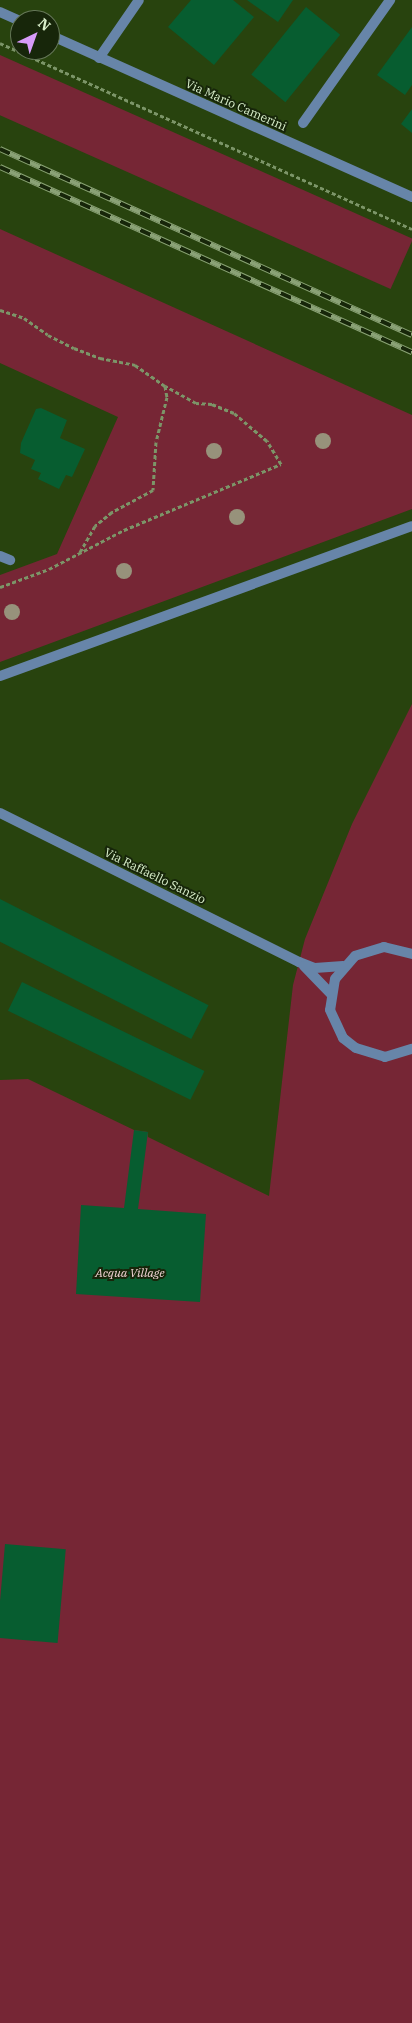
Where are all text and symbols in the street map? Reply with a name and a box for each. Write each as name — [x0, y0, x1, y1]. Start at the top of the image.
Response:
north arrow — [10, 10, 60, 60]
text: N — [34, 14, 55, 35]
street label: Via Mario Camerini — [183, 76, 289, 134]
street label: Via Raffaello Sanzio — [102, 845, 208, 907]
park label: Acqua Village — [95, 1266, 165, 1280]

